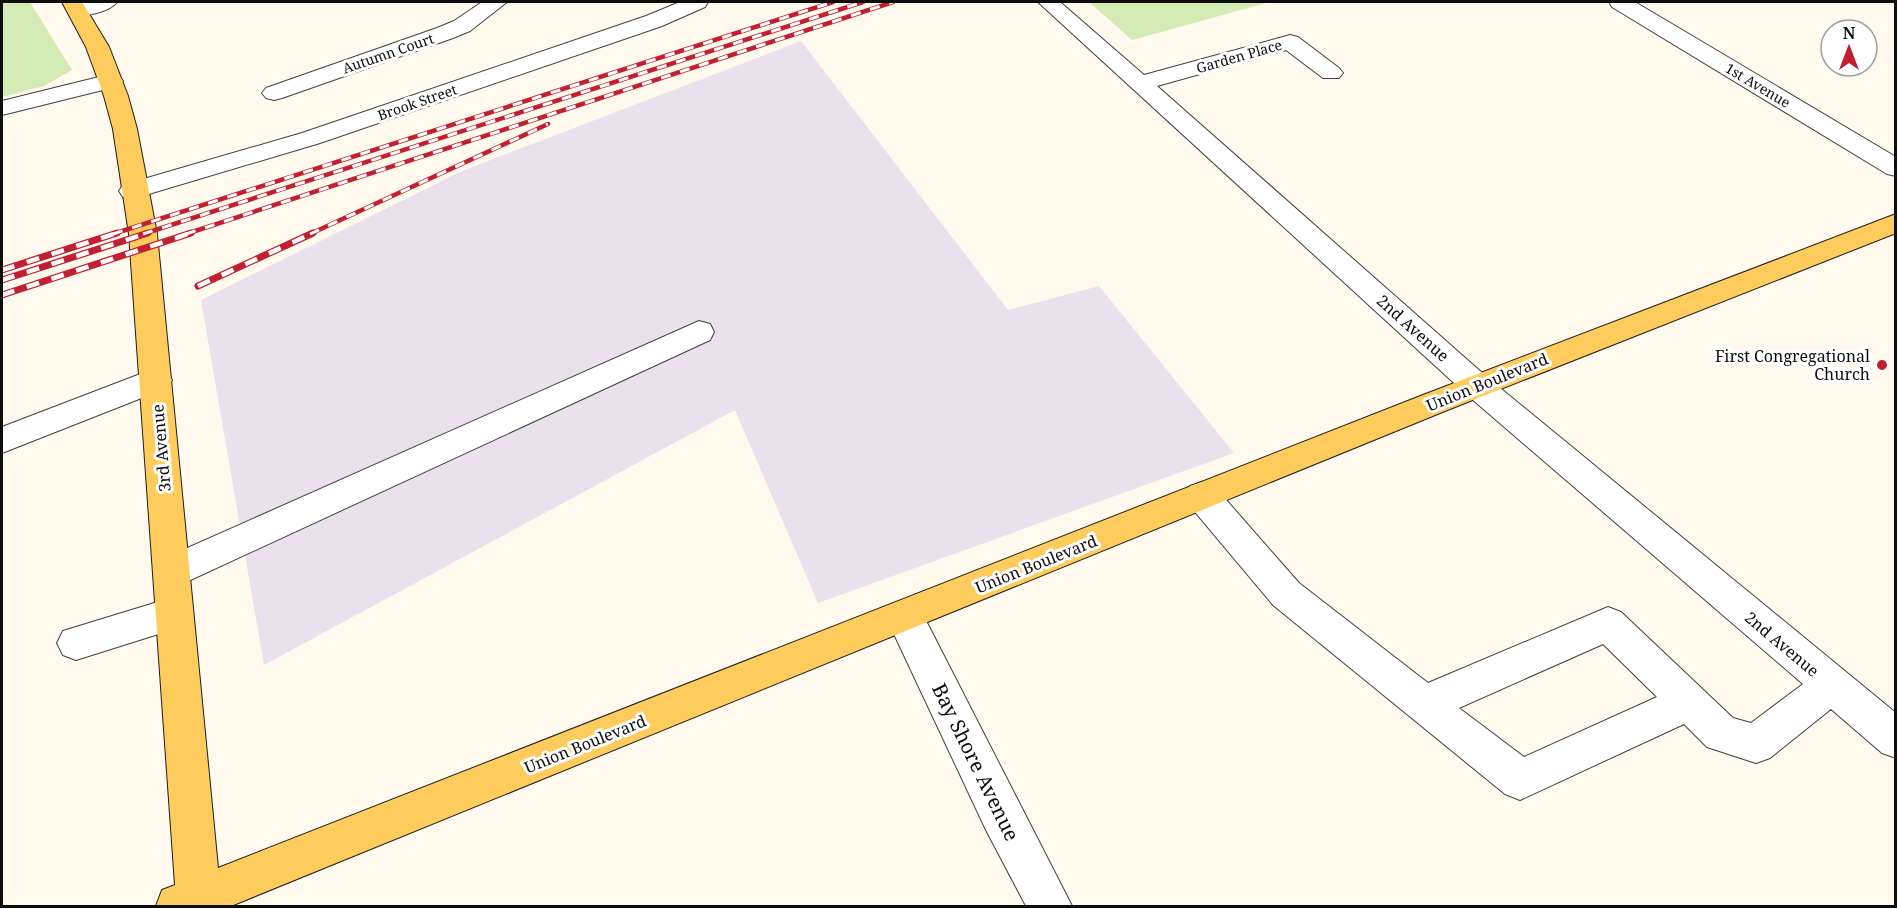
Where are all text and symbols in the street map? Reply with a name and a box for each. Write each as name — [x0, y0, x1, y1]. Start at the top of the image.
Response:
north arrow — [1819, 18, 1879, 78]
text: N — [1843, 22, 1856, 44]
street label: Autumn Court — [340, 28, 436, 77]
street label: Garden Place — [1194, 35, 1284, 77]
street label: 1st Avenue — [1722, 58, 1794, 112]
street label: Brook Street — [375, 80, 459, 124]
street label: 2nd Avenue — [1372, 290, 1454, 366]
place label: First Congregational Church — [1715, 345, 1870, 385]
street label: Union Boulevard — [1423, 347, 1551, 416]
marker: First Congregational Church — [1875, 358, 1889, 372]
street label: 3rd Avenue — [146, 403, 176, 493]
street label: Union Boulevard — [972, 529, 1100, 598]
street label: 2nd Avenue — [1740, 607, 1824, 681]
street label: Bay Shore Avenue — [926, 679, 1026, 845]
street label: Union Boulevard — [521, 709, 649, 778]

